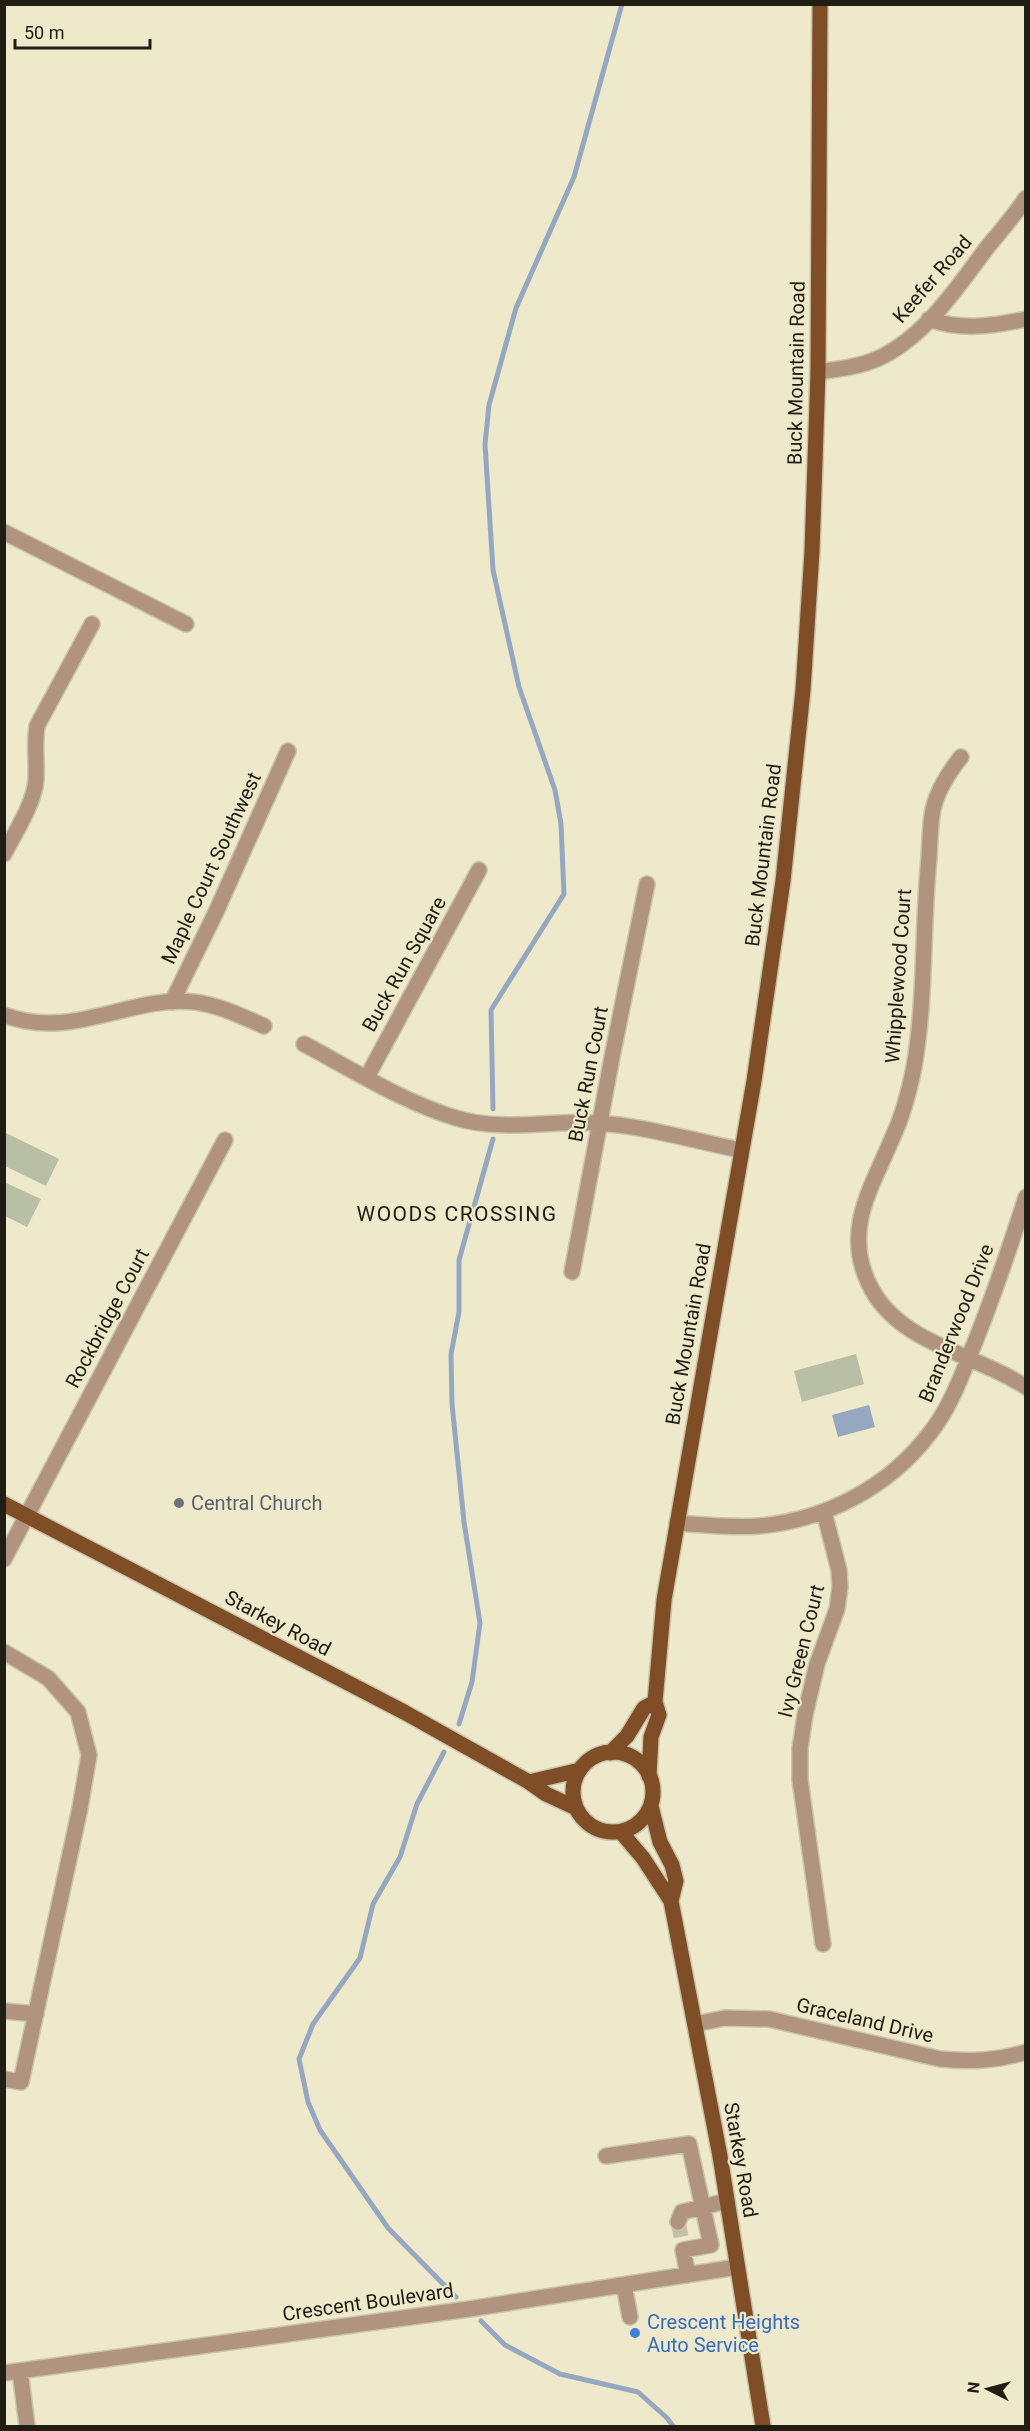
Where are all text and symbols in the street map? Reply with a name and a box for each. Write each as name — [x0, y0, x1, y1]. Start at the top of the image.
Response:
scale bar — [15, 12, 150, 50]
text: 50 m — [24, 22, 64, 43]
street label: Keefer Road — [887, 230, 977, 328]
street label: Buck Mountain Road — [782, 281, 810, 465]
street label: Buck Mountain Road — [740, 762, 786, 948]
street label: Maple Court Southwest — [156, 768, 266, 968]
street label: Whipplewood Court — [880, 888, 916, 1064]
street label: Buck Run Square — [357, 892, 451, 1036]
street label: Buck Run Court — [563, 1004, 613, 1144]
district label: WOODS CROSSING — [357, 1202, 557, 1226]
street label: Branderwood Drive — [913, 1240, 999, 1406]
street label: Buck Mountain Road — [660, 1241, 716, 1427]
street label: Rockbridge Court — [60, 1244, 154, 1392]
place label: Central Church — [191, 1491, 322, 1515]
marker: Central Church — [172, 1496, 186, 1510]
street label: Ivy Green Court — [773, 1582, 829, 1720]
street label: Starkey Road — [221, 1585, 335, 1661]
street label: Graceland Drive — [794, 1993, 936, 2047]
street label: Starkey Road — [719, 2100, 763, 2220]
street label: Crescent Boulevard — [281, 2278, 455, 2326]
place label: Crescent Heights Auto Service — [647, 2310, 800, 2357]
marker: Crescent Heights Auto Service — [628, 2326, 642, 2340]
north arrow — [958, 2359, 1018, 2419]
text: N — [964, 2381, 984, 2394]

